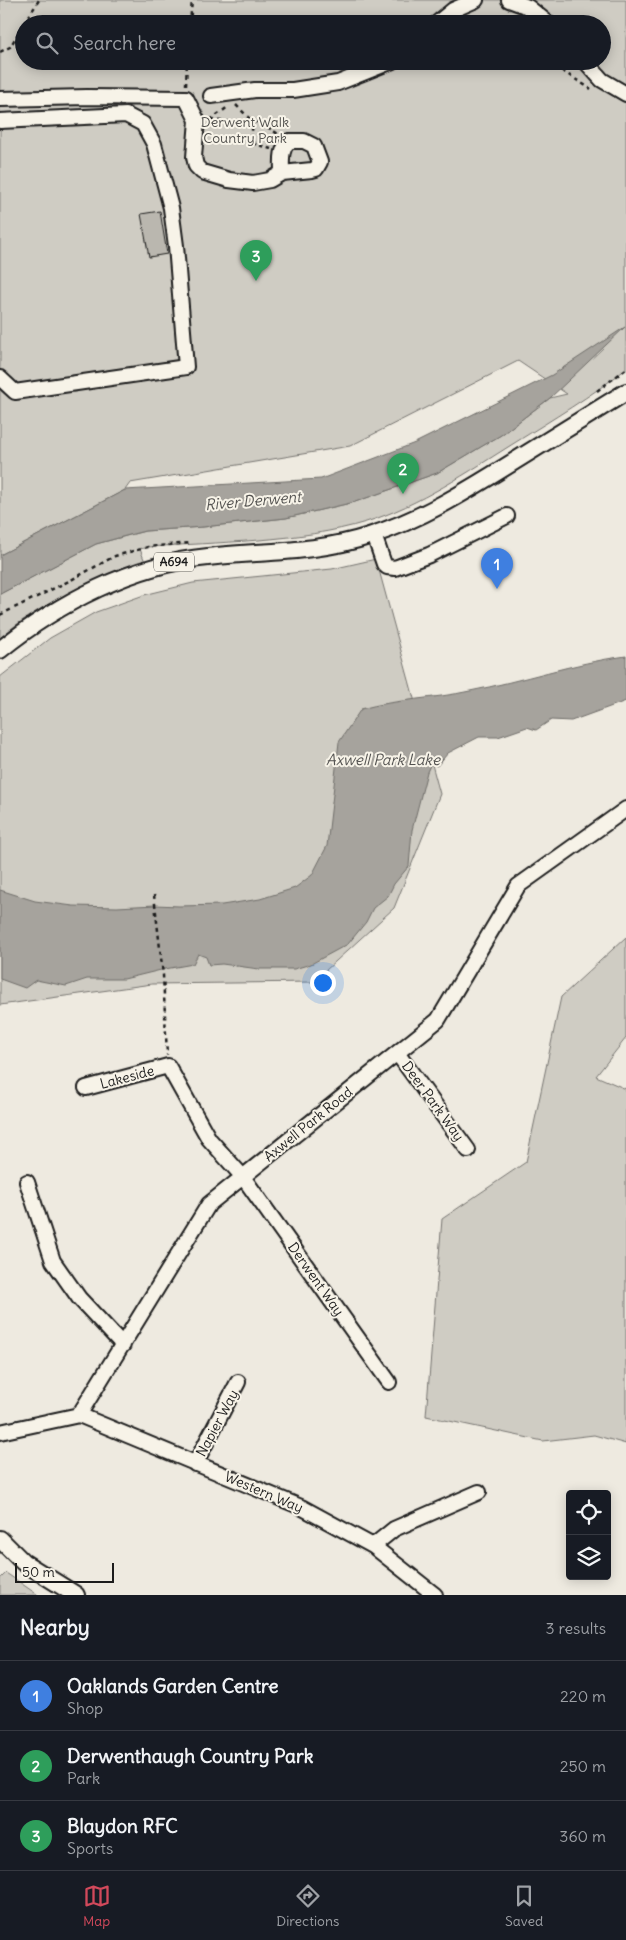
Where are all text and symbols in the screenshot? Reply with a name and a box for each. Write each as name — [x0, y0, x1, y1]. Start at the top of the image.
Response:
search box — [15, 15, 611, 70]
icon: search — [33, 29, 61, 57]
text: Search here — [73, 31, 176, 55]
park label: Derwent Walk Country Park — [201, 113, 289, 147]
pin: 3 — [240, 240, 272, 281]
pin: 2 — [387, 453, 419, 494]
water label: River Derwent — [204, 487, 304, 514]
pin: 1 — [481, 548, 513, 589]
road number: A694 — [154, 552, 194, 572]
water label: Axwell Park Lake — [326, 750, 441, 769]
your location — [310, 970, 336, 996]
street label: Deer Park Way — [398, 1057, 468, 1145]
street label: Lakeside — [98, 1061, 156, 1093]
street label: Axwell Park Road — [260, 1083, 356, 1165]
street label: Derwent Way — [284, 1239, 348, 1319]
street label: Napier Way — [192, 1386, 242, 1460]
street label: Western Way — [222, 1467, 306, 1517]
map controls — [566, 1490, 611, 1580]
button: locate — [566, 1490, 611, 1535]
button: layers — [566, 1535, 611, 1580]
scale bar — [15, 1560, 114, 1583]
text: 50 m — [22, 1563, 55, 1581]
text: Nearby — [20, 1614, 90, 1641]
text: 3 results — [546, 1618, 606, 1638]
text: Oaklands Garden Centre — [67, 1674, 279, 1698]
text: 1 — [33, 1686, 39, 1706]
text: 220 m — [560, 1686, 606, 1706]
text: Shop — [67, 1698, 103, 1718]
text: Derwenthaugh Country Park — [67, 1744, 313, 1768]
text: 2 — [32, 1756, 40, 1776]
text: 250 m — [560, 1756, 606, 1776]
text: Park — [67, 1768, 100, 1788]
text: Blaydon RFC — [67, 1814, 178, 1838]
text: 3 — [31, 1826, 41, 1846]
text: 360 m — [559, 1826, 606, 1846]
text: Sports — [67, 1838, 113, 1858]
tab: Map — [83, 1882, 111, 1930]
tab: Directions — [276, 1882, 339, 1930]
tab: Saved — [505, 1882, 543, 1930]

